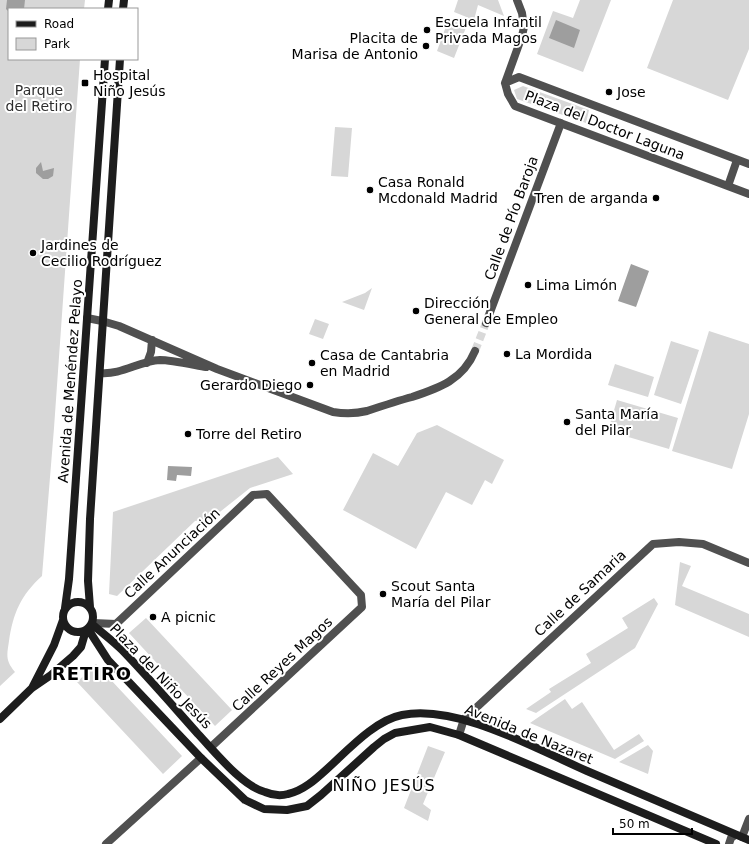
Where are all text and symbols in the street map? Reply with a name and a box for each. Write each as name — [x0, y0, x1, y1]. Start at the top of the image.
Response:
legend — [8, 8, 138, 60]
place label: Escuela Infantil Privada Magos — [435, 14, 542, 46]
text: Road — [44, 17, 74, 31]
marker: Escuela Infantil Privada Magos — [422, 25, 432, 35]
place label: Placita de Marisa de Antonio — [292, 30, 418, 62]
text: Park — [44, 37, 70, 51]
marker: Placita de Marisa de Antonio — [421, 41, 431, 51]
place label: Hospital Niño Jesús — [93, 67, 165, 99]
marker: Hospital Niño Jesús — [80, 78, 90, 88]
park label: Parque del Retiro — [6, 82, 72, 114]
place label: Jose — [616, 84, 646, 100]
street label: Plaza del Doctor Laguna — [523, 87, 687, 163]
marker: Jose — [604, 87, 614, 97]
street label: Calle de Pío Baroja — [481, 154, 541, 282]
place label: Casa Ronald Mcdonald Madrid — [378, 174, 498, 206]
marker: Casa Ronald Mcdonald Madrid — [365, 185, 375, 195]
place label: Tren de arganda — [533, 190, 648, 206]
marker: Tren de arganda — [651, 193, 661, 203]
place label: Jardines de Cecilio Rodríguez — [40, 237, 162, 269]
marker: Jardines de Cecilio Rodríguez — [28, 248, 38, 258]
place label: Lima Limón — [536, 277, 617, 293]
street label: Avenida de Menéndez Pelayo — [55, 278, 85, 484]
marker: Lima Limón — [523, 280, 533, 290]
place label: Dirección General de Empleo — [424, 295, 558, 327]
marker: Dirección General de Empleo — [411, 306, 421, 316]
place label: La Mordida — [515, 346, 592, 362]
place label: Casa de Cantabria en Madrid — [320, 347, 449, 379]
marker: La Mordida — [502, 349, 512, 359]
marker: Casa de Cantabria en Madrid — [307, 358, 317, 368]
place label: Gerardo Diego — [200, 377, 302, 393]
marker: Gerardo Diego — [305, 380, 315, 390]
place label: Santa María del Pilar — [575, 406, 659, 438]
marker: Santa María del Pilar — [562, 417, 572, 427]
place label: Torre del Retiro — [195, 426, 302, 442]
marker: Torre del Retiro — [183, 429, 193, 439]
street label: Calle Anunciación — [121, 505, 223, 601]
street label: Calle de Samaria — [531, 547, 629, 639]
place label: Scout Santa María del Pilar — [391, 578, 491, 610]
marker: Scout Santa María del Pilar — [378, 589, 388, 599]
place label: A picnic — [161, 609, 216, 625]
marker: A picnic — [148, 612, 158, 622]
street label: Calle Reyes Magos — [229, 613, 335, 715]
street label: Plaza del Niño Jesús — [107, 620, 215, 732]
district label: RETIRO — [52, 663, 132, 684]
street label: Avenida de Nazaret — [463, 701, 596, 767]
district label: NIÑO JESÚS — [332, 776, 436, 795]
scale bar — [613, 810, 692, 836]
text: 50 m — [619, 817, 650, 831]

